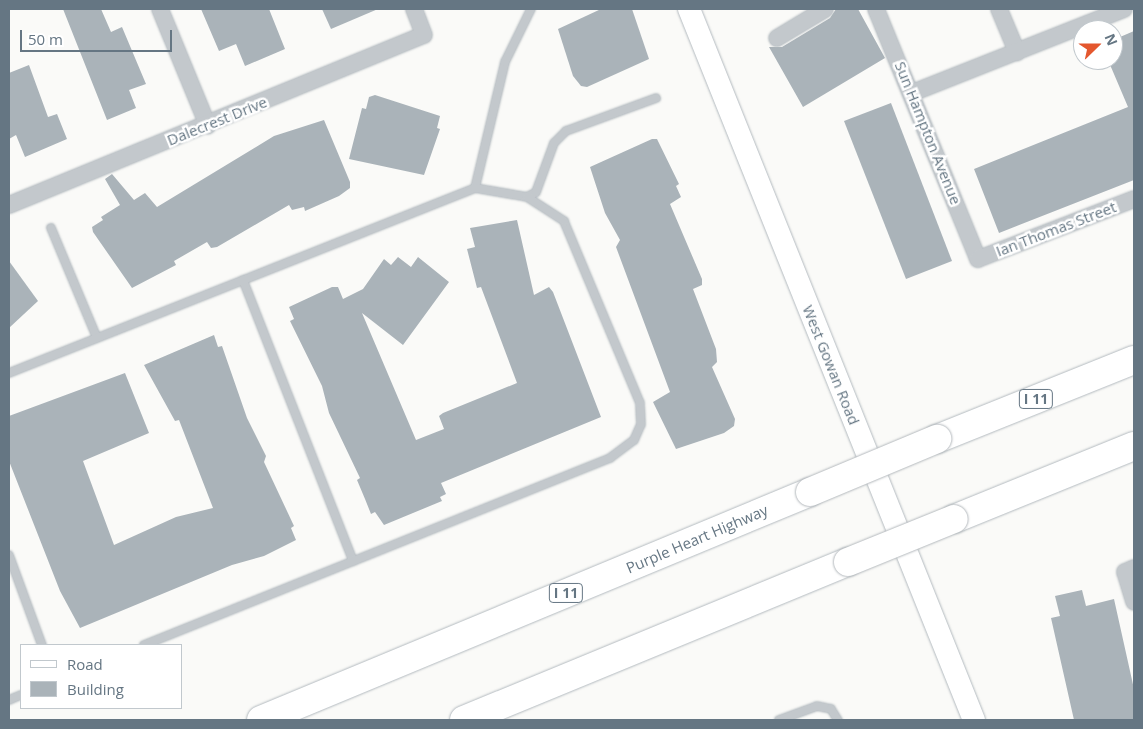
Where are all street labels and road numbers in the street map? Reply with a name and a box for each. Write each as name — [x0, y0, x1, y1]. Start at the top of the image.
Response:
street label: Sun Hampton Avenue — [891, 59, 965, 207]
street label: Dalecrest Drive — [164, 93, 270, 149]
street label: Ian Thomas Street — [993, 198, 1119, 260]
street label: West Gowan Road — [799, 303, 863, 427]
road number: I 11 — [1018, 388, 1054, 410]
street label: Purple Heart Highway — [623, 501, 771, 577]
road number: I 11 — [548, 582, 584, 604]

